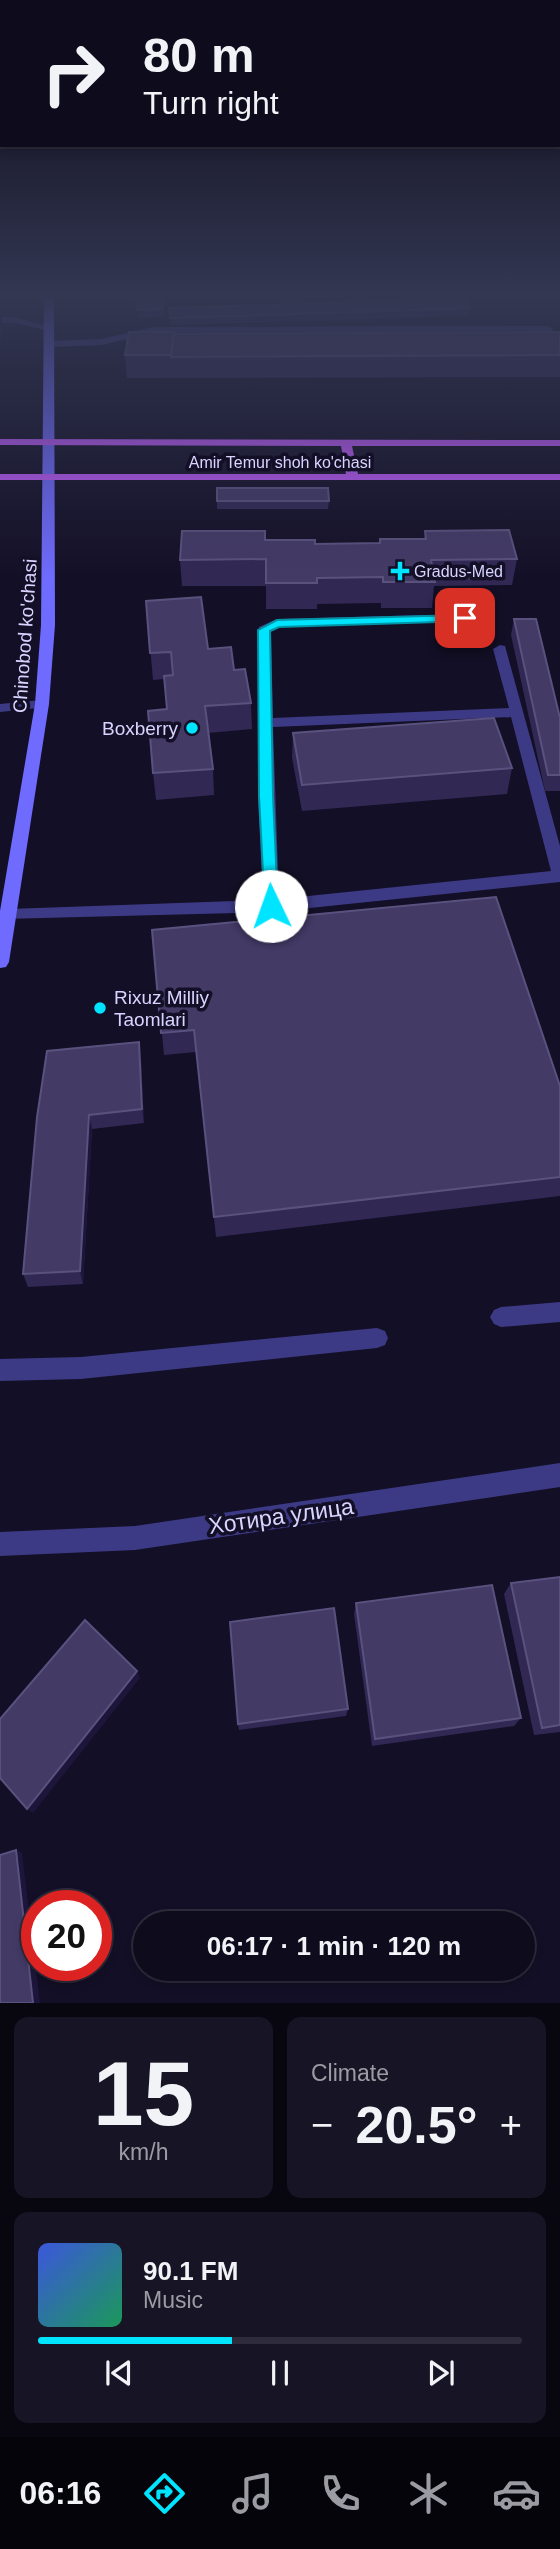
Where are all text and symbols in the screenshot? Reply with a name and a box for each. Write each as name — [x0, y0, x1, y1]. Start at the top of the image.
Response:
icon: right — [28, 28, 119, 119]
text: 80 m — [143, 28, 255, 82]
text: Turn right — [143, 85, 279, 121]
street label: Amir Temur shoh ko'chasi — [189, 454, 371, 471]
street label: Chinobod ko'chasi — [9, 558, 41, 714]
marker: Gradus-Med — [392, 563, 408, 579]
place label: Gradus-Med — [414, 563, 503, 580]
pin — [435, 588, 495, 648]
icon: arrive — [446, 599, 484, 637]
place label: Boxberry — [102, 718, 178, 739]
marker: Boxberry — [184, 720, 200, 736]
position arrow — [234, 869, 308, 943]
place label: Rixuz Milliy Taomlari — [114, 987, 210, 1030]
marker: Rixuz Milliy Taomlari — [92, 1000, 108, 1016]
street label: Хотира улица — [207, 1493, 355, 1539]
speed limit sign: 20 — [21, 1890, 112, 1981]
text: 06:17 · 1 min · 120 m — [207, 1931, 461, 1961]
text: 15 — [93, 2043, 194, 2144]
text: Climate — [311, 2060, 389, 2086]
text: 20.5° — [355, 2096, 478, 2154]
text: − — [311, 2104, 333, 2146]
text: + — [500, 2104, 522, 2146]
text: km/h — [119, 2139, 168, 2165]
text: 90.1 FM — [143, 2256, 238, 2286]
text: Music — [143, 2287, 203, 2313]
icon: previous — [100, 2354, 138, 2392]
icon: pause — [261, 2354, 299, 2392]
icon: next — [422, 2354, 460, 2392]
icon: directions — [140, 2469, 189, 2518]
icon: music — [228, 2469, 277, 2518]
icon: phone — [316, 2469, 365, 2518]
icon: climate — [404, 2469, 453, 2518]
icon: car — [492, 2469, 541, 2518]
text: 06:16 — [19, 2475, 101, 2511]

